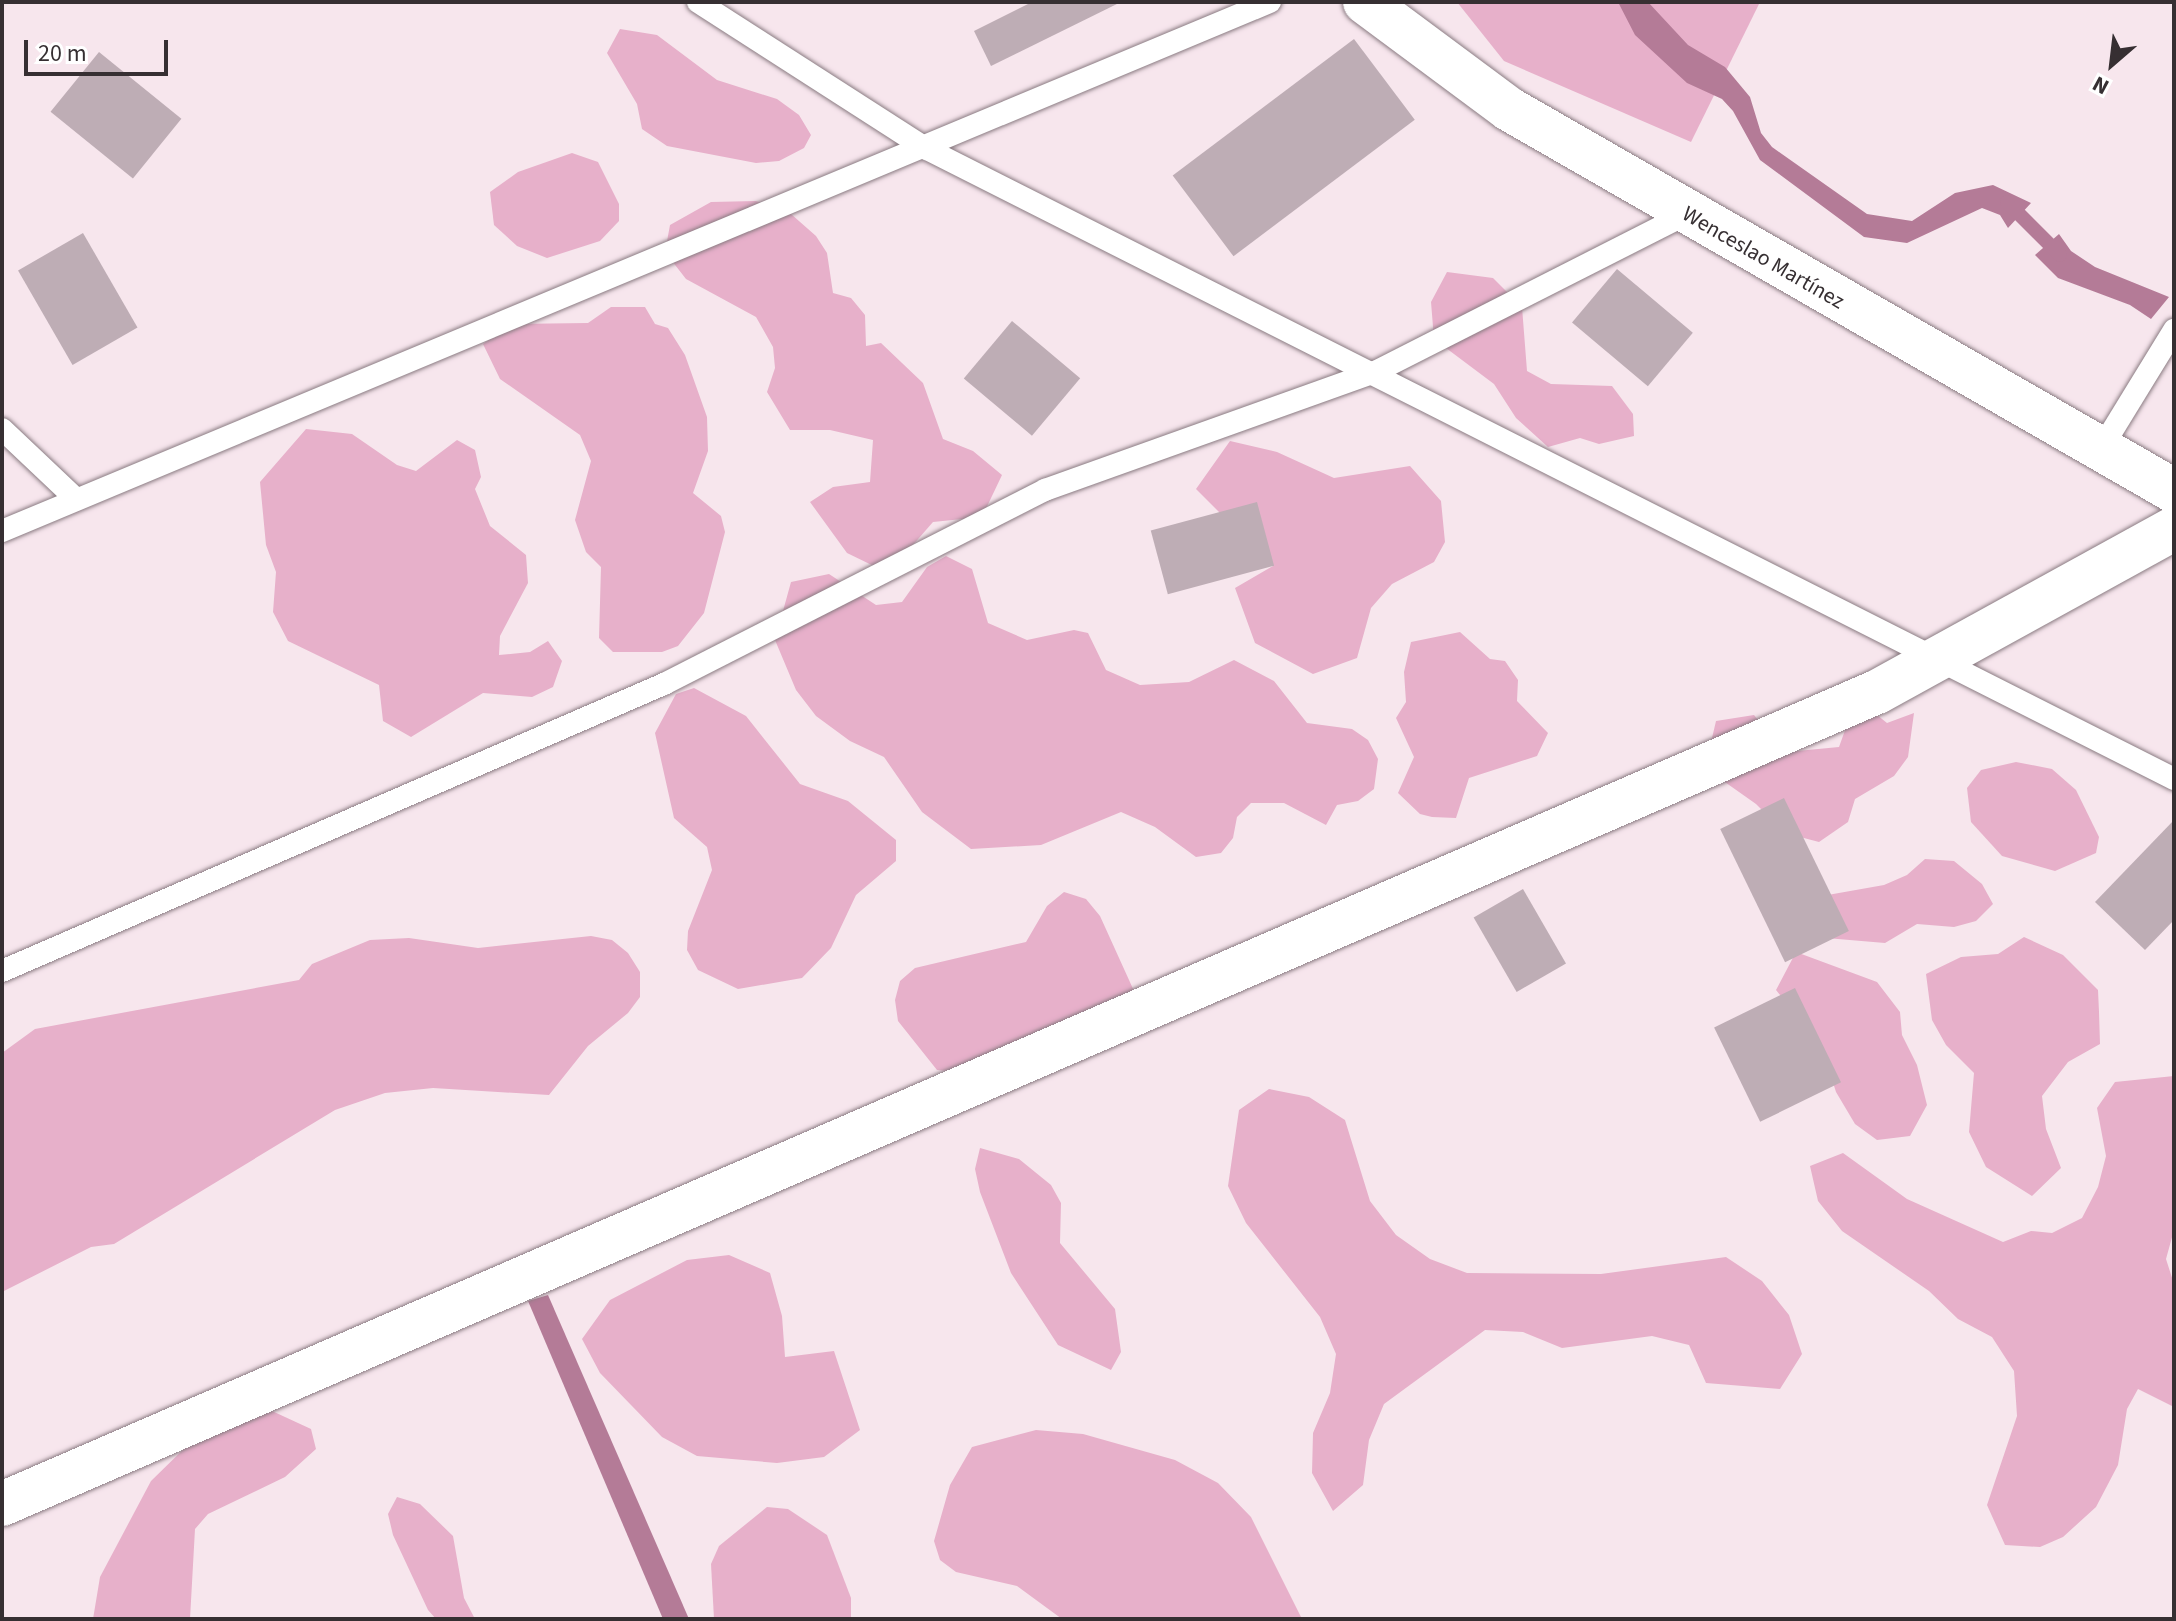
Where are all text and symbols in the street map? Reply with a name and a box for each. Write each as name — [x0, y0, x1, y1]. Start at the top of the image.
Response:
scale bar — [28, 24, 172, 74]
north arrow — [2072, 24, 2152, 104]
text: 20 m — [38, 36, 87, 71]
text: N — [2087, 68, 2115, 103]
street label: Wenceslao Martínez — [1677, 201, 1849, 315]

